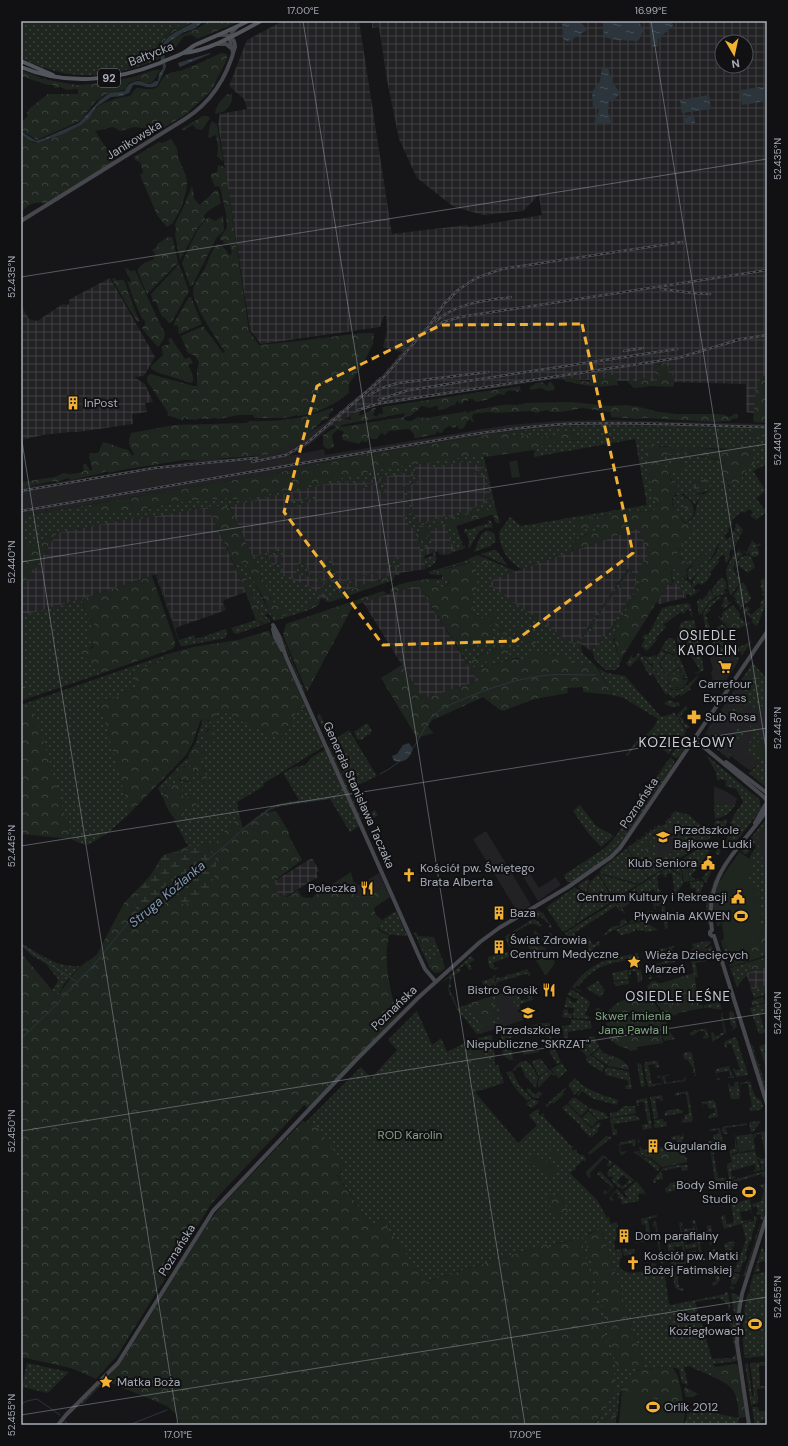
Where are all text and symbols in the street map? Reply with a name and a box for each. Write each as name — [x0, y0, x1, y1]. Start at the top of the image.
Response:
text: 17.00°E — [287, 4, 319, 17]
text: 16.99°E — [635, 4, 668, 17]
north arrow — [714, 34, 754, 74]
street label: Bałtycka — [126, 38, 176, 70]
text: N — [731, 56, 741, 71]
road number: 92 — [98, 69, 120, 87]
street label: Janikowska — [103, 117, 165, 163]
text: 52.435°N — [771, 138, 784, 180]
text: 52.435°N — [5, 256, 18, 298]
building icon: InPost — [65, 395, 81, 411]
place label: InPost — [84, 395, 118, 411]
text: 52.440°N — [771, 422, 784, 466]
text: 52.440°N — [5, 540, 18, 584]
district label: OSIEDLE KAROLIN — [678, 627, 738, 659]
supermarket icon: Carrefour Express — [717, 659, 733, 675]
place label: Carrefour Express — [699, 676, 752, 706]
text: 52.445°N — [771, 707, 784, 749]
pharmacy icon: Sub Rosa — [686, 709, 702, 725]
place label: Sub Rosa — [705, 709, 756, 725]
street label: Generała Stanisława Taczaka — [319, 719, 399, 871]
district label: KOZIEGŁOWY — [639, 733, 735, 751]
street label: Poznańska — [616, 774, 662, 832]
place label: Przedszkole Bajkowe Ludki — [674, 822, 752, 852]
text: 52.445°N — [5, 825, 18, 867]
school or university icon: Przedszkole Bajkowe Ludki — [655, 829, 671, 845]
place label: Klub Seniora — [628, 855, 697, 871]
public building icon: Klub Seniora — [700, 855, 716, 871]
water label: Struga Koźlanka — [125, 857, 209, 931]
place label: Kościół pw. Świętego Brata Alberta — [420, 860, 535, 890]
church icon: Kościół pw. Świętego Brata Alberta — [401, 867, 417, 883]
place label: Poleczka — [308, 880, 356, 896]
restaurant icon: Poleczka — [359, 880, 375, 896]
place label: Centrum Kultury i Rekreacji — [577, 889, 727, 905]
public building icon: Centrum Kultury i Rekreacji — [730, 889, 746, 905]
building icon: Baza — [491, 905, 507, 921]
place label: Baza — [510, 905, 536, 921]
place label: Pływalnia AKWEN — [634, 908, 730, 924]
sports icon: Pływalnia AKWEN — [733, 908, 749, 924]
place label: Świat Zdrowia Centrum Medyczne — [510, 932, 619, 962]
building icon: Świat Zdrowia Centrum Medyczne — [491, 939, 507, 955]
place label: Wieża Dziecięcych Marzeń — [645, 947, 748, 977]
place icon: Wieża Dziecięcych Marzeń — [626, 954, 642, 970]
street label: Poznańska — [368, 982, 420, 1034]
place label: Bistro Grosik — [468, 982, 538, 998]
restaurant icon: Bistro Grosik — [541, 982, 557, 998]
district label: OSIEDLE LEŚNE — [625, 988, 731, 1005]
text: 52.450°N — [771, 991, 784, 1035]
school or university icon: Przedszkole Niepubliczne "SKRZAT" — [520, 1005, 536, 1021]
park label: Skwer imienia Jana Pawła II — [595, 1008, 671, 1038]
place label: Przedszkole Niepubliczne "SKRZAT" — [466, 1022, 590, 1052]
text: 52.450°N — [5, 1109, 18, 1153]
park label: ROD Karolin — [378, 1127, 443, 1143]
building icon: Gugulandia — [645, 1138, 661, 1154]
place label: Gugulandia — [664, 1138, 727, 1154]
place label: Body Smile Studio — [676, 1177, 738, 1207]
sports icon: Body Smile Studio — [741, 1184, 757, 1200]
street label: Poznańska — [155, 1221, 199, 1279]
building icon: Dom parafialny — [616, 1228, 632, 1244]
place label: Dom parafialny — [635, 1228, 719, 1244]
place label: Kościół pw. Matki Bożej Fatimskiej — [644, 1248, 739, 1278]
church icon: Kościół pw. Matki Bożej Fatimskiej — [625, 1255, 641, 1271]
text: 52.455°N — [771, 1276, 784, 1318]
place label: Skatepark w Koziegłowach — [669, 1309, 744, 1339]
sports icon: Skatepark w Koziegłowach — [747, 1316, 763, 1332]
place icon: Matka Boża — [98, 1374, 114, 1390]
place label: Matka Boża — [117, 1374, 180, 1390]
text: 52.455°N — [5, 1394, 18, 1436]
sports icon: Orlik 2012 — [645, 1399, 661, 1415]
place label: Orlik 2012 — [664, 1399, 718, 1415]
text: 17.01°E — [164, 1428, 193, 1441]
text: 17.00°E — [509, 1428, 541, 1441]

